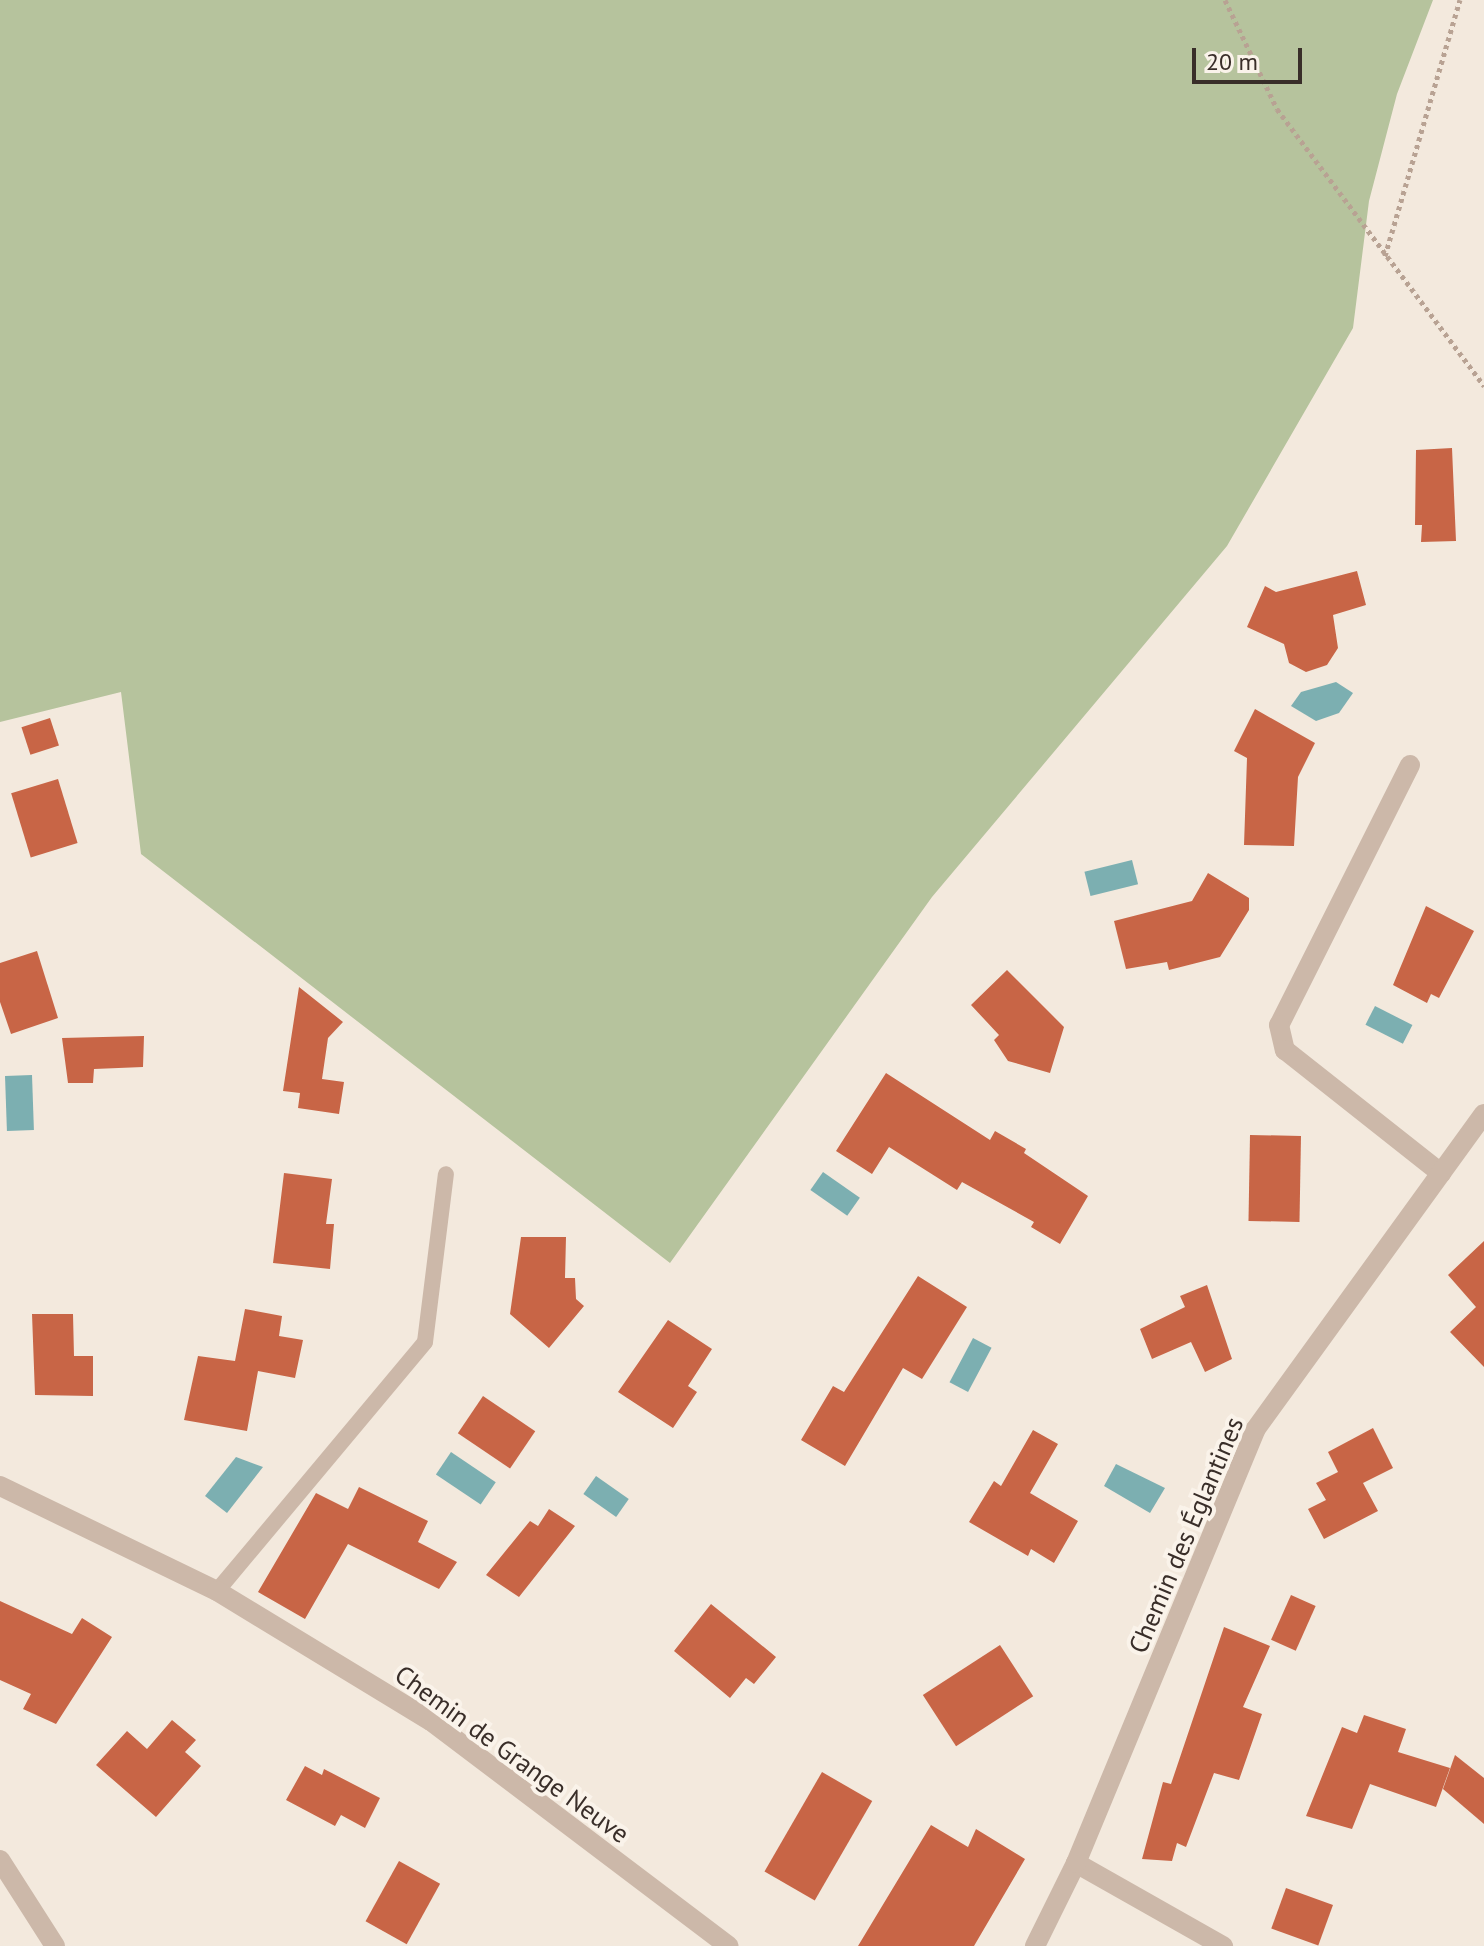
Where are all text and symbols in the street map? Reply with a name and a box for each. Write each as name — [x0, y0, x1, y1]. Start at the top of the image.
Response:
scale bar — [1196, 32, 1306, 82]
text: 20 m — [1206, 46, 1258, 77]
street label: Chemin des Églantines — [1122, 1412, 1250, 1658]
street label: Chemin de Grange Neuve — [389, 1659, 635, 1849]

